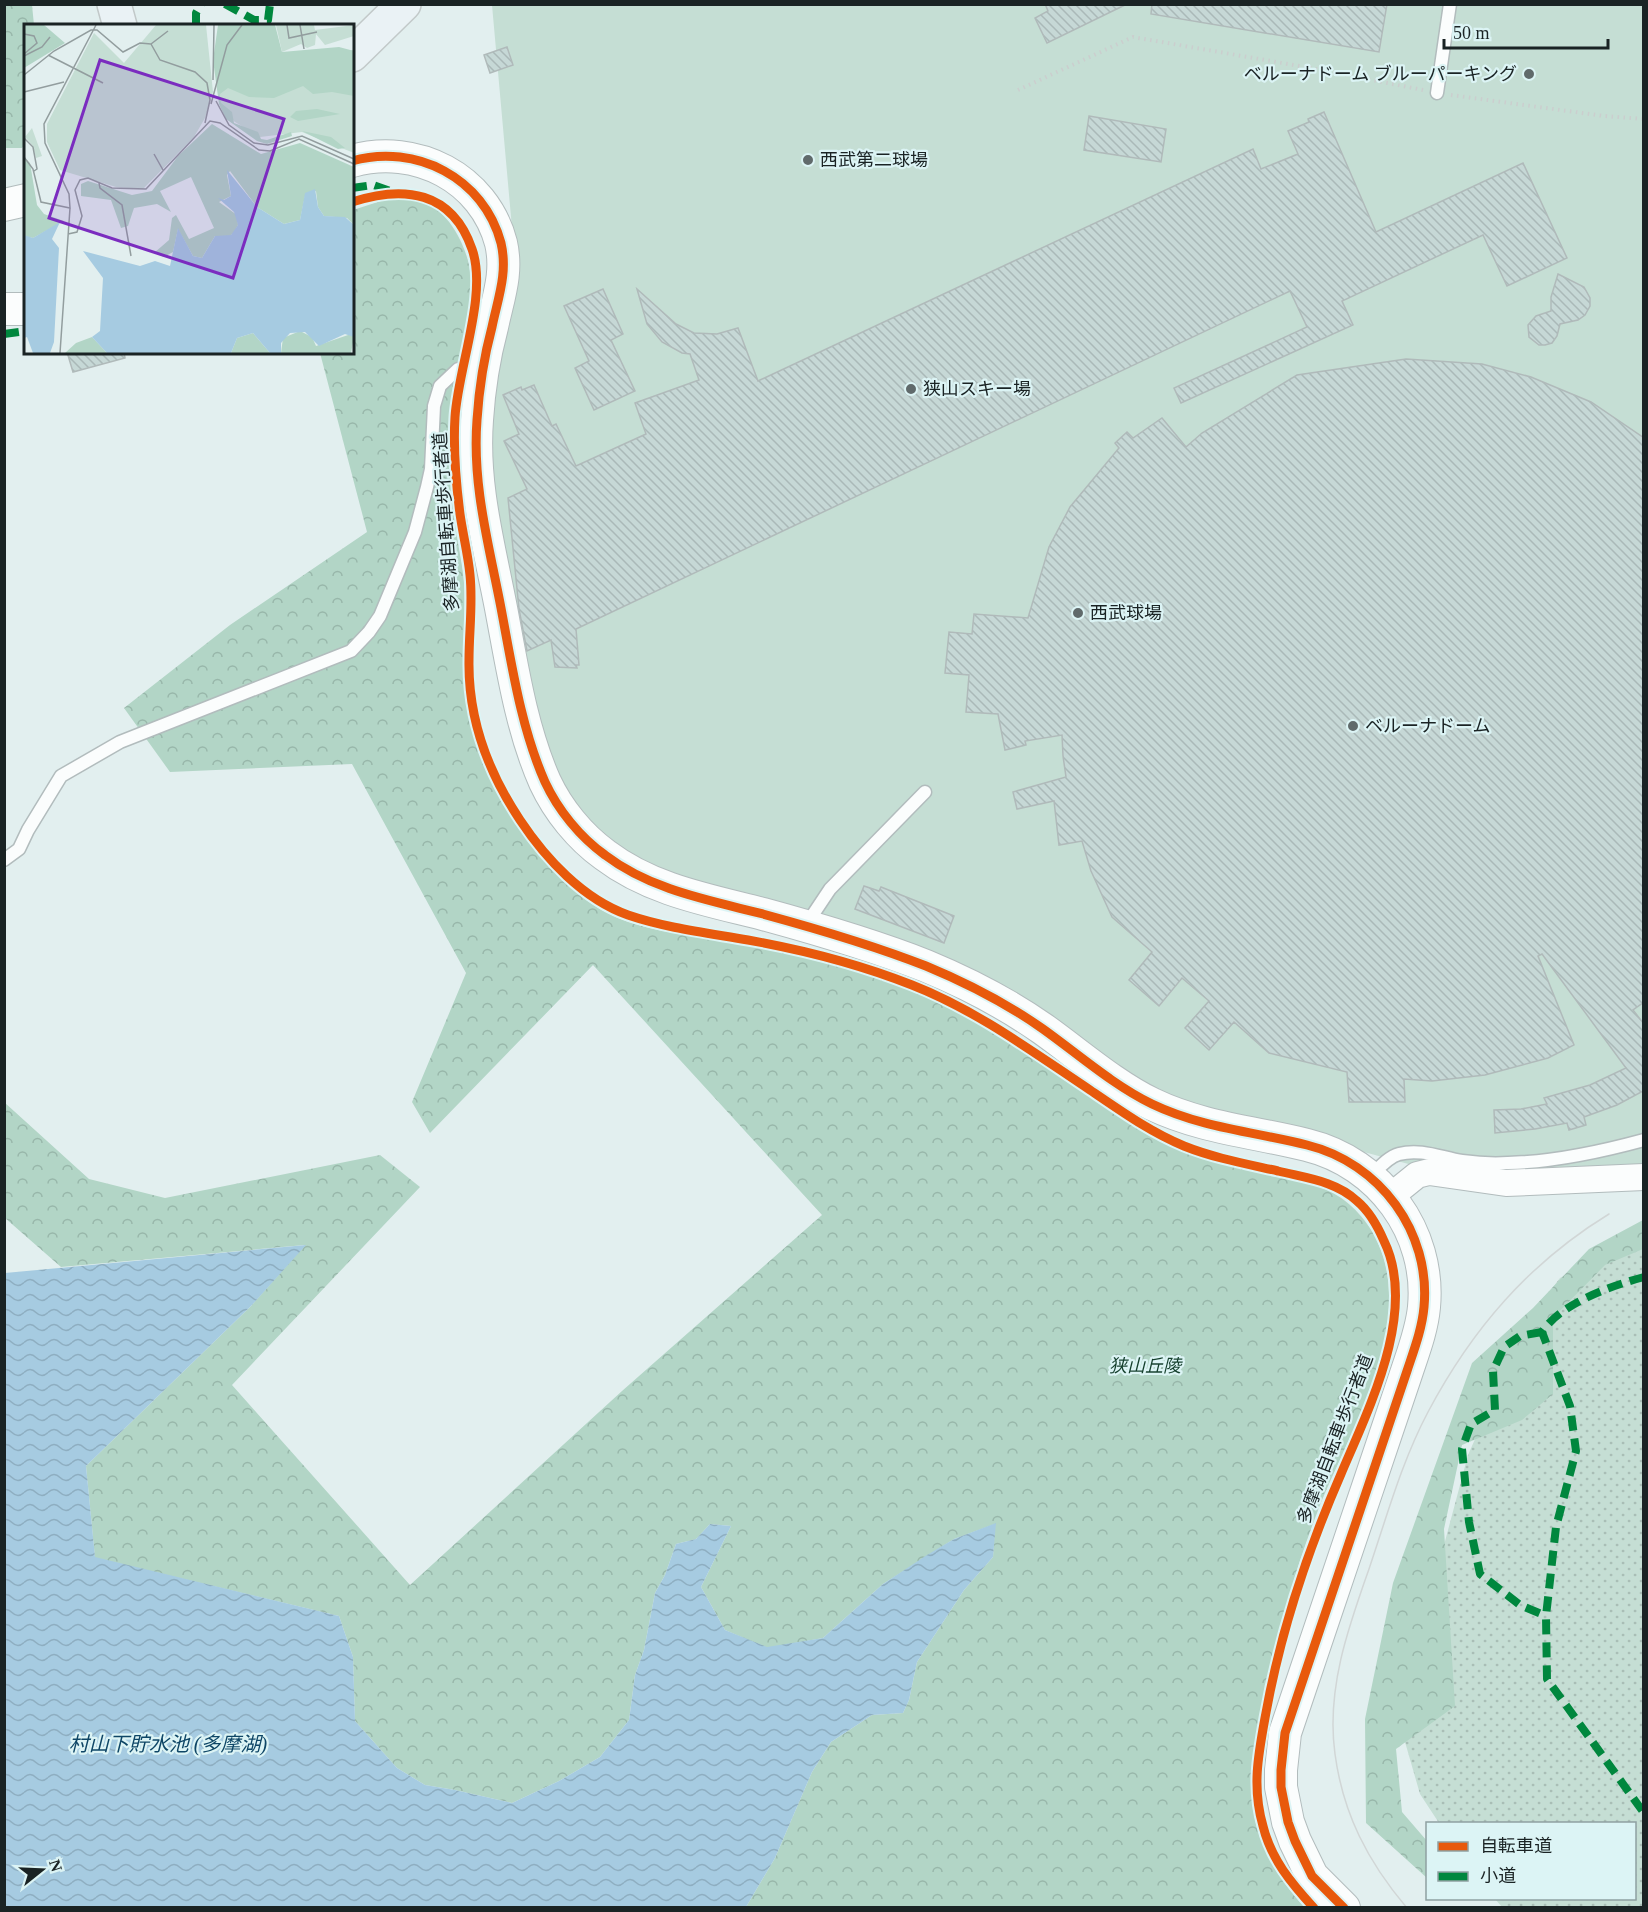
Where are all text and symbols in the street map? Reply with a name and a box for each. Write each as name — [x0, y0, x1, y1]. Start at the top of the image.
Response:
scale bar — [1444, 12, 1608, 50]
text: 50 m — [1453, 23, 1490, 43]
inset map — [24, 24, 354, 354]
place label: ベルーナドーム ブルーパーキング — [1244, 64, 1517, 84]
marker: ベルーナドーム ブルーパーキング — [1522, 67, 1536, 81]
place label: 西武第二球場 — [820, 150, 928, 170]
marker: 西武第二球場 — [801, 153, 815, 167]
place label: 狭山スキー場 — [923, 379, 1031, 399]
marker: 狭山スキー場 — [904, 382, 918, 396]
street label: 多摩湖自転車歩行者道 — [430, 432, 462, 612]
place label: 西武球場 — [1090, 603, 1162, 623]
marker: 西武球場 — [1071, 606, 1085, 620]
place label: ベルーナドーム — [1365, 716, 1490, 736]
marker: ベルーナドーム — [1346, 719, 1360, 733]
street label: 多摩湖自転車歩行者道 — [1293, 1351, 1377, 1527]
park label: 狭山丘陵 — [1109, 1356, 1183, 1376]
water label: 村山下貯水池 (多摩湖) — [69, 1733, 267, 1756]
legend — [1426, 1822, 1636, 1900]
text: 自転車道 — [1480, 1836, 1552, 1856]
north arrow — [12, 1840, 72, 1900]
text: N — [46, 1857, 66, 1874]
text: 小道 — [1480, 1866, 1516, 1886]

